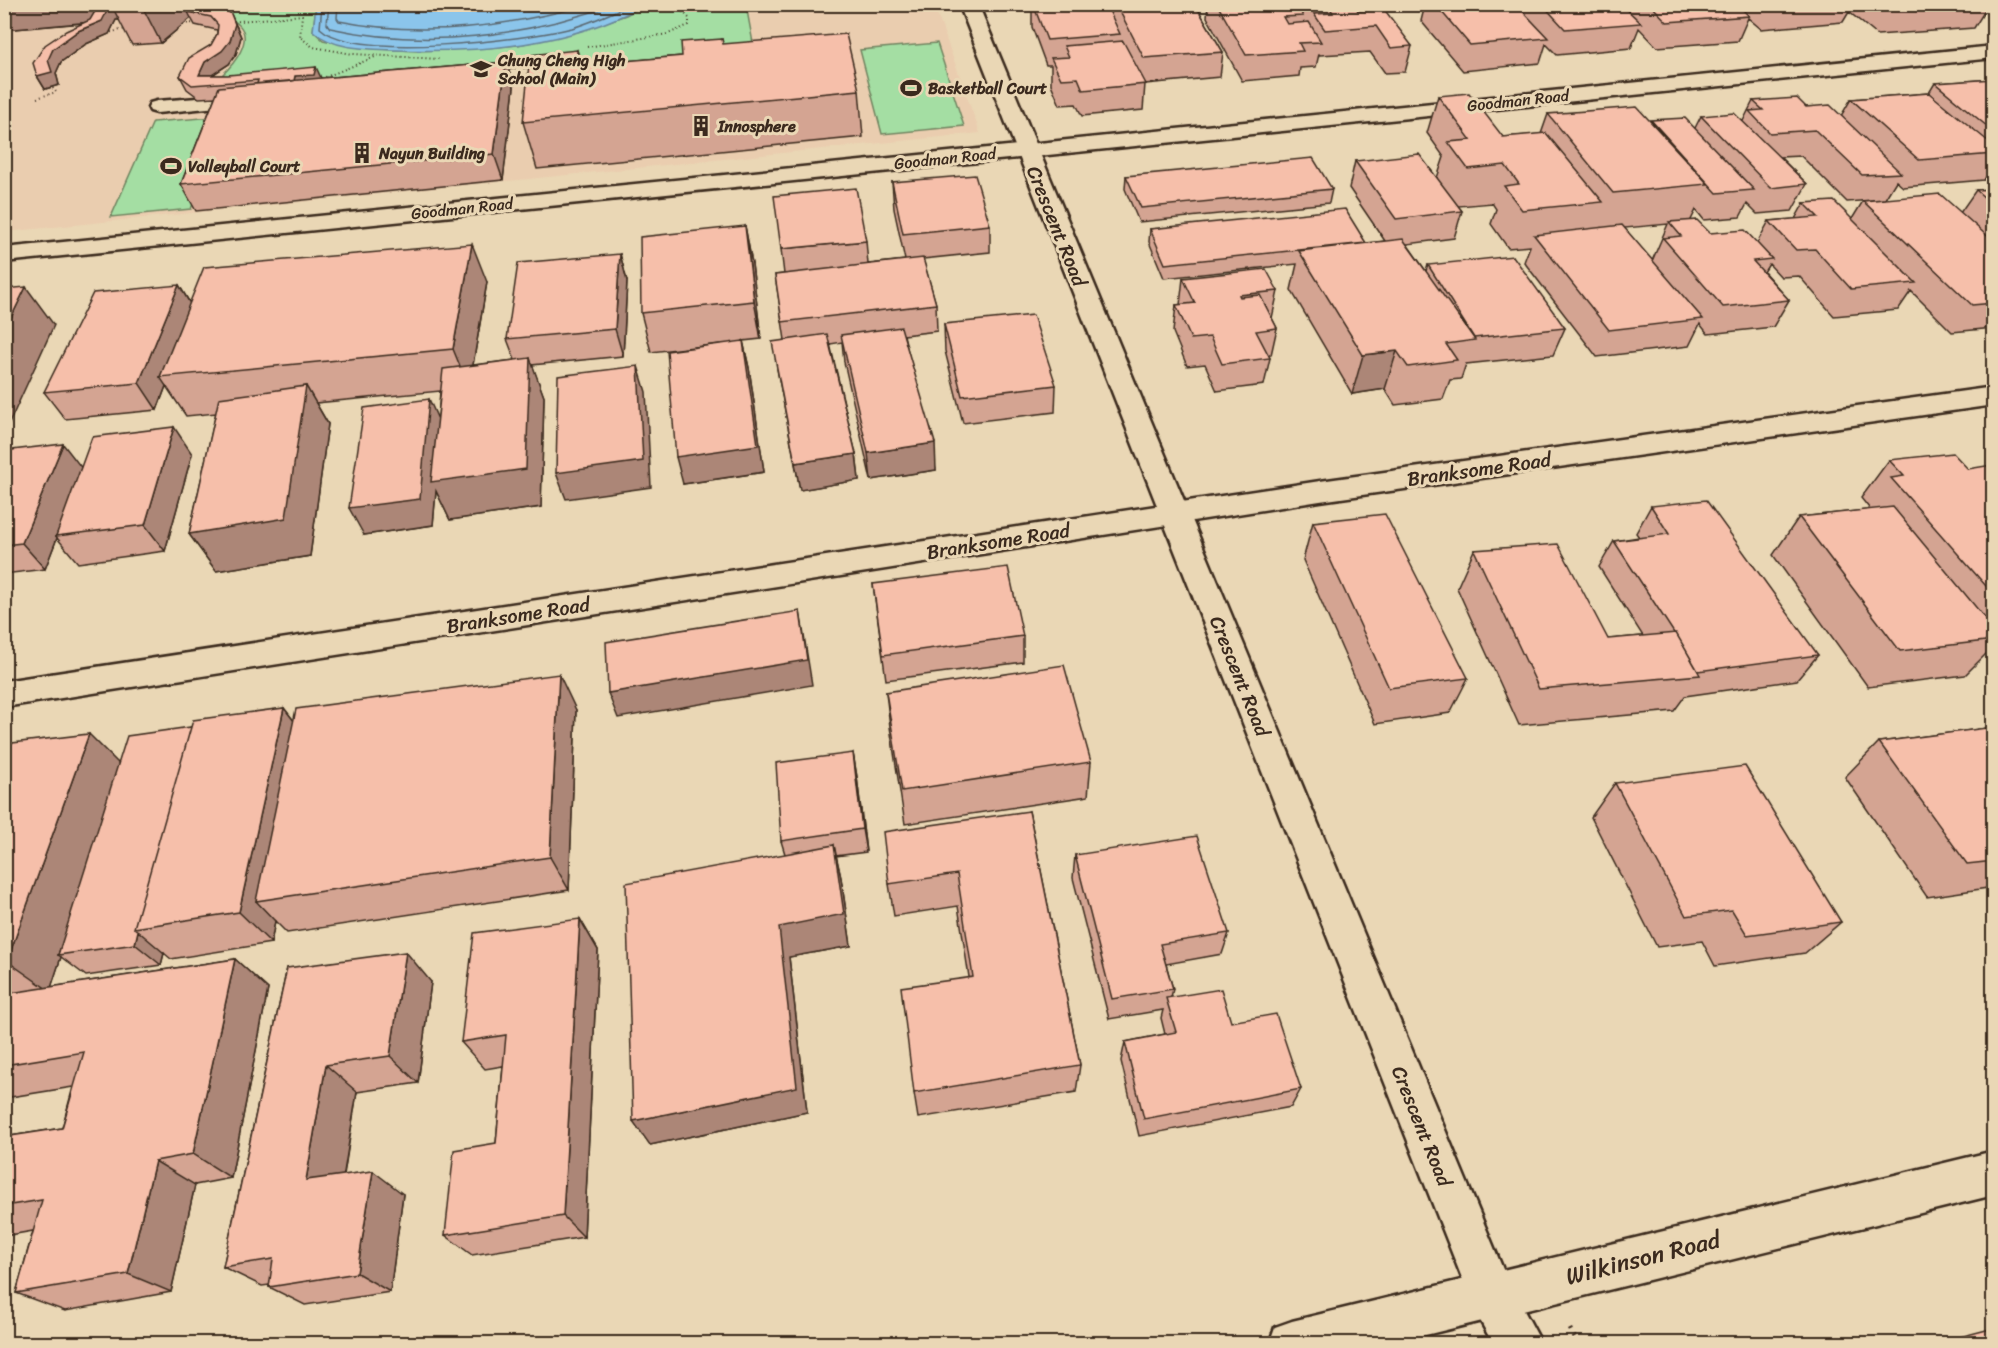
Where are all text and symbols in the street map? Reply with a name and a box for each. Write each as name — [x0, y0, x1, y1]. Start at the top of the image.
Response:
place label: Chung Cheng High School (Main) — [497, 46, 626, 93]
school or university icon: Chung Cheng High School (Main) — [469, 57, 493, 81]
place label: Basketball Court — [928, 74, 1047, 103]
sports icon: Basketball Court — [899, 76, 923, 100]
street label: Goodman Road — [1466, 81, 1572, 120]
place label: Innosphere — [717, 112, 796, 141]
building icon: Innosphere — [689, 114, 713, 138]
place label: Nayun Building — [378, 139, 485, 168]
street label: Goodman Road — [893, 139, 999, 178]
building icon: Nayun Building — [350, 141, 374, 165]
place label: Volleyball Court — [188, 152, 300, 181]
sports icon: Volleyball Court — [159, 154, 183, 178]
street label: Crescent Road — [1016, 160, 1097, 293]
street label: Goodman Road — [410, 189, 516, 228]
street label: Branksome Road — [1405, 442, 1555, 497]
street label: Branksome Road — [924, 513, 1074, 570]
street label: Branksome Road — [444, 587, 594, 644]
street label: Crescent Road — [1199, 610, 1280, 743]
street label: Crescent Road — [1381, 1060, 1462, 1193]
street label: Wilkinson Road — [1561, 1218, 1726, 1297]

